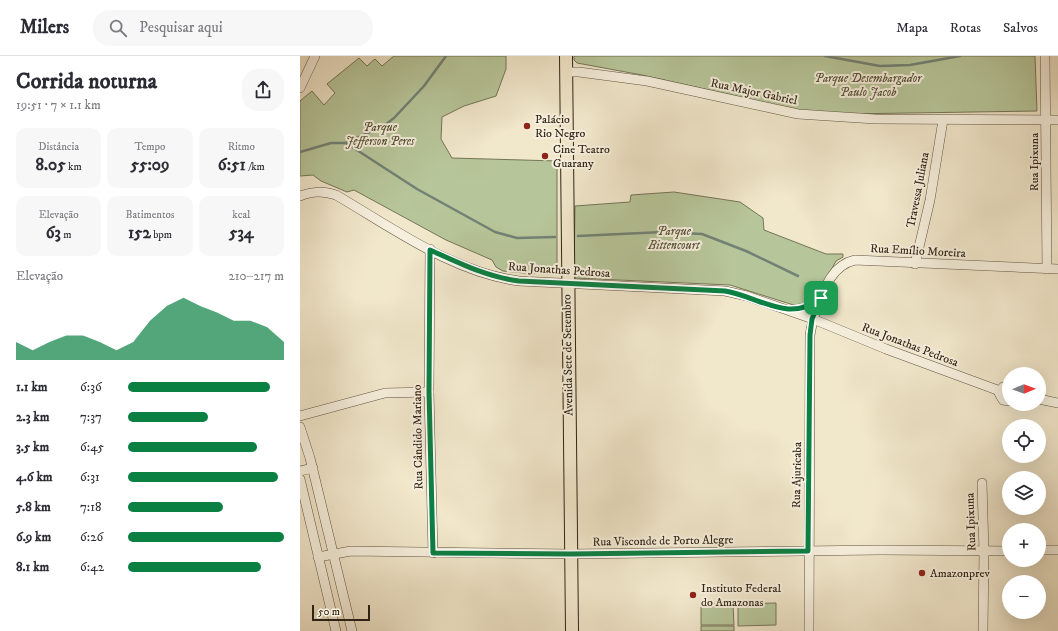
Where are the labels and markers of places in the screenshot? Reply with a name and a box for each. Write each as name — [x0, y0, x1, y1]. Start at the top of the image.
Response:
place label: Palácio Rio Negro — [535, 112, 585, 141]
marker: Palácio Rio Negro — [522, 121, 532, 131]
place label: Cine Teatro Guarany — [553, 142, 610, 171]
marker: Cine Teatro Guarany — [540, 151, 550, 161]
pin — [804, 281, 838, 315]
place label: Amazonprev — [930, 566, 990, 581]
marker: Amazonprev — [917, 568, 927, 578]
place label: Instituto Federal do Amazonas — [701, 581, 782, 610]
marker: Instituto Federal do Amazonas — [688, 590, 698, 600]

